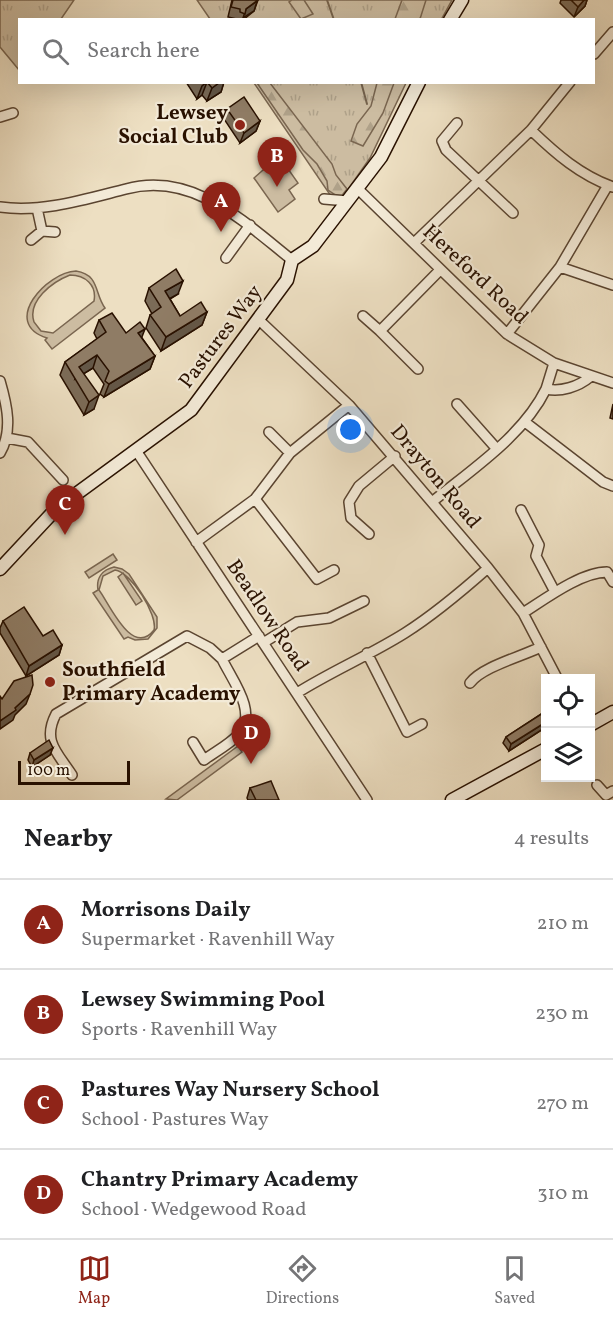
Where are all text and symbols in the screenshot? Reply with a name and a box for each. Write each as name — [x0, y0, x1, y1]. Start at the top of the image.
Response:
search box — [18, 18, 595, 84]
icon: search — [39, 35, 72, 68]
text: Search here — [87, 36, 200, 67]
place label: Lewsey Social Club — [118, 99, 228, 152]
marker: Lewsey Social Club — [233, 118, 247, 132]
pin: B — [258, 138, 296, 187]
pin: A — [202, 182, 240, 232]
street label: Hereford Road — [416, 218, 534, 332]
street label: Pastures Way — [172, 279, 270, 395]
your location — [336, 415, 365, 444]
street label: Drayton Road — [383, 419, 487, 535]
pin: C — [46, 486, 84, 535]
street label: Beadlow Road — [219, 554, 315, 678]
place label: Southfield Primary Academy — [62, 656, 241, 709]
map controls — [541, 674, 595, 782]
button: locate — [541, 674, 595, 728]
marker: Southfield Primary Academy — [43, 675, 57, 689]
pin: D — [232, 714, 270, 764]
button: layers — [541, 728, 595, 782]
scale bar — [18, 758, 130, 786]
text: 100 m — [27, 760, 70, 782]
text: Nearby — [24, 821, 113, 857]
text: 4 results — [514, 825, 589, 853]
text: Morrisons Daily — [81, 895, 250, 926]
text: A — [36, 910, 51, 938]
text: 210 m — [537, 910, 589, 938]
text: Supermarket · Ravenhill Way — [81, 926, 335, 954]
text: Lewsey Swimming Pool — [81, 985, 325, 1016]
text: B — [37, 1000, 50, 1028]
text: 230 m — [535, 1000, 589, 1028]
text: Sports · Ravenhill Way — [81, 1016, 277, 1044]
text: Pastures Way Nursery School — [81, 1075, 379, 1106]
text: C — [37, 1090, 50, 1118]
text: 270 m — [536, 1090, 589, 1118]
text: School · Pastures Way — [81, 1106, 268, 1134]
text: Chantry Primary Academy — [81, 1165, 358, 1196]
text: D — [36, 1180, 51, 1208]
text: 310 m — [537, 1180, 589, 1208]
text: School · Wedgewood Road — [81, 1196, 307, 1224]
tab: Map — [78, 1252, 111, 1310]
tab: Directions — [266, 1252, 339, 1310]
tab: Saved — [494, 1252, 535, 1310]

